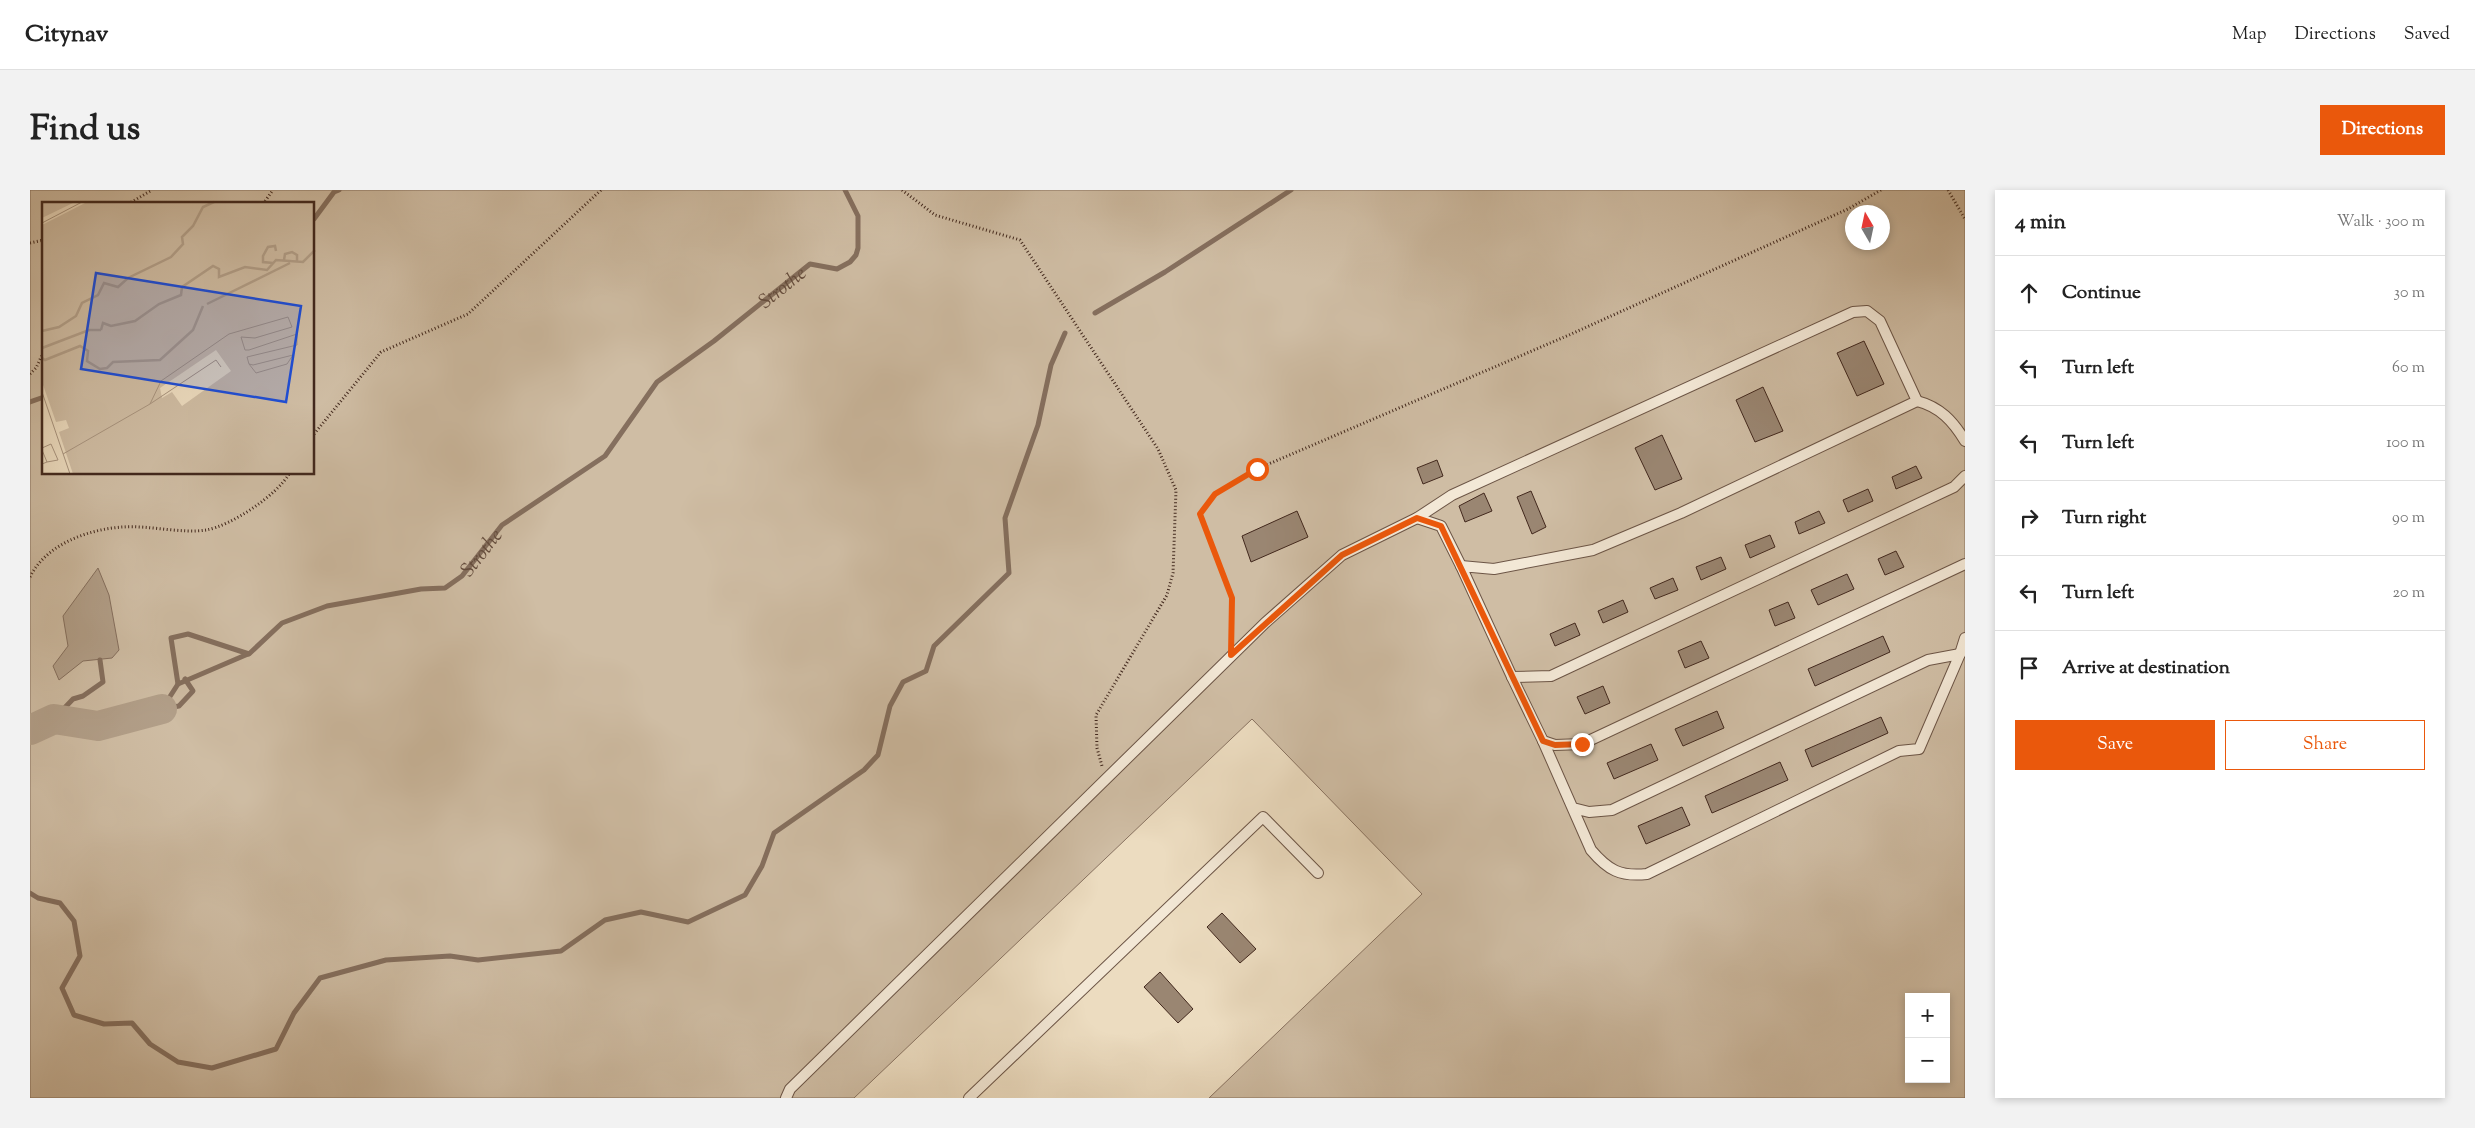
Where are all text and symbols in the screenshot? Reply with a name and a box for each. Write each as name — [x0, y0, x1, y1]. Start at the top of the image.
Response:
text: Citynav — [25, 18, 108, 52]
text: Map — [2232, 22, 2267, 48]
text: Directions — [2295, 22, 2376, 48]
text: Saved — [2404, 22, 2450, 48]
text: Find us — [30, 105, 140, 156]
button: Directions — [2320, 105, 2445, 155]
inset map — [42, 202, 315, 475]
north arrow — [1845, 205, 1890, 250]
text: 4 min — [2015, 208, 2066, 238]
text: Walk · 300 m — [2337, 211, 2425, 234]
water label: Strothe — [753, 260, 814, 317]
icon: ahead — [2015, 279, 2043, 307]
text: Continue — [2062, 280, 2141, 307]
text: 30 m — [2394, 282, 2425, 305]
icon: left — [2015, 354, 2043, 382]
text: Turn left — [2062, 355, 2134, 382]
text: 60 m — [2392, 357, 2425, 380]
icon: left — [2015, 429, 2043, 457]
text: Turn left — [2062, 430, 2134, 457]
text: 100 m — [2386, 432, 2425, 455]
route start — [1246, 458, 1269, 481]
icon: right — [2015, 504, 2043, 532]
text: Turn right — [2062, 505, 2146, 532]
text: 90 m — [2392, 507, 2425, 530]
water label: Strothe — [455, 523, 511, 584]
icon: left — [2015, 579, 2043, 607]
text: Turn left — [2062, 580, 2134, 607]
text: 20 m — [2392, 582, 2425, 605]
icon: arrive — [2015, 654, 2043, 682]
text: Arrive at destination — [2062, 655, 2230, 682]
button: Save — [2015, 720, 2215, 770]
button: Share — [2225, 720, 2425, 770]
route end — [1571, 733, 1594, 756]
map controls — [1905, 993, 1950, 1083]
button: + — [1905, 993, 1950, 1038]
button: − — [1905, 1038, 1950, 1083]

